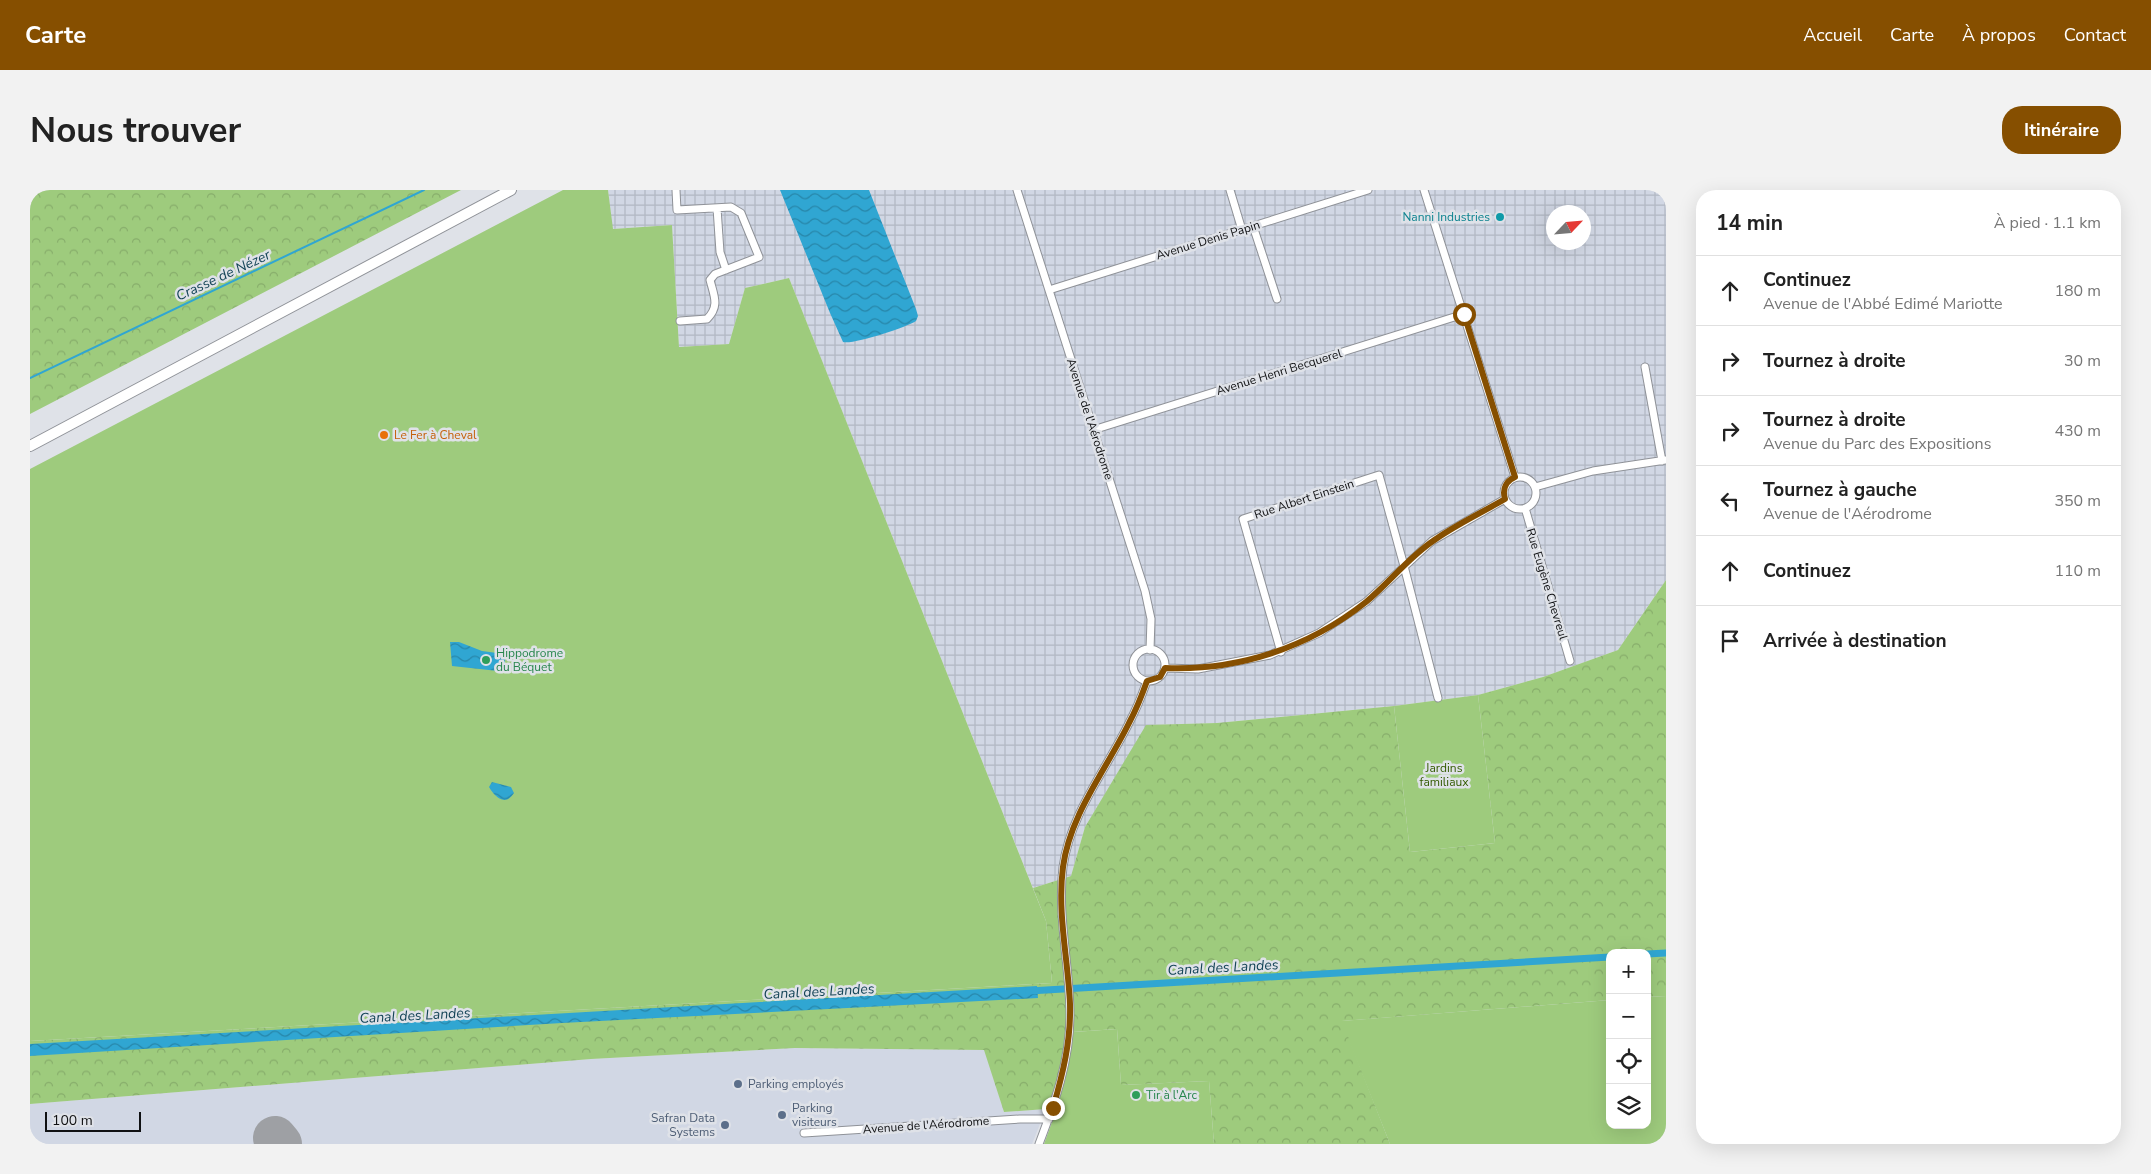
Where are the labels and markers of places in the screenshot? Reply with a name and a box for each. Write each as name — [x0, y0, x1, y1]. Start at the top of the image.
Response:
place label: Nanni Industries — [1402, 209, 1490, 225]
marker: Nanni Industries — [1494, 211, 1506, 223]
place label: Le Fer à Cheval — [394, 427, 477, 443]
marker: Le Fer à Cheval — [378, 429, 390, 441]
place label: Hippodrome du Béquet — [496, 645, 563, 675]
marker: Hippodrome du Béquet — [480, 654, 492, 666]
place label: Parking employés — [748, 1076, 844, 1092]
marker: Parking employés — [732, 1078, 744, 1090]
place label: Tir à l'Arc — [1146, 1087, 1198, 1103]
marker: Tir à l'Arc — [1130, 1089, 1142, 1101]
place label: Parking visiteurs — [792, 1100, 837, 1130]
marker: Parking visiteurs — [776, 1109, 788, 1121]
place label: Safran Data Systems — [651, 1110, 715, 1140]
marker: Safran Data Systems — [719, 1119, 731, 1131]

